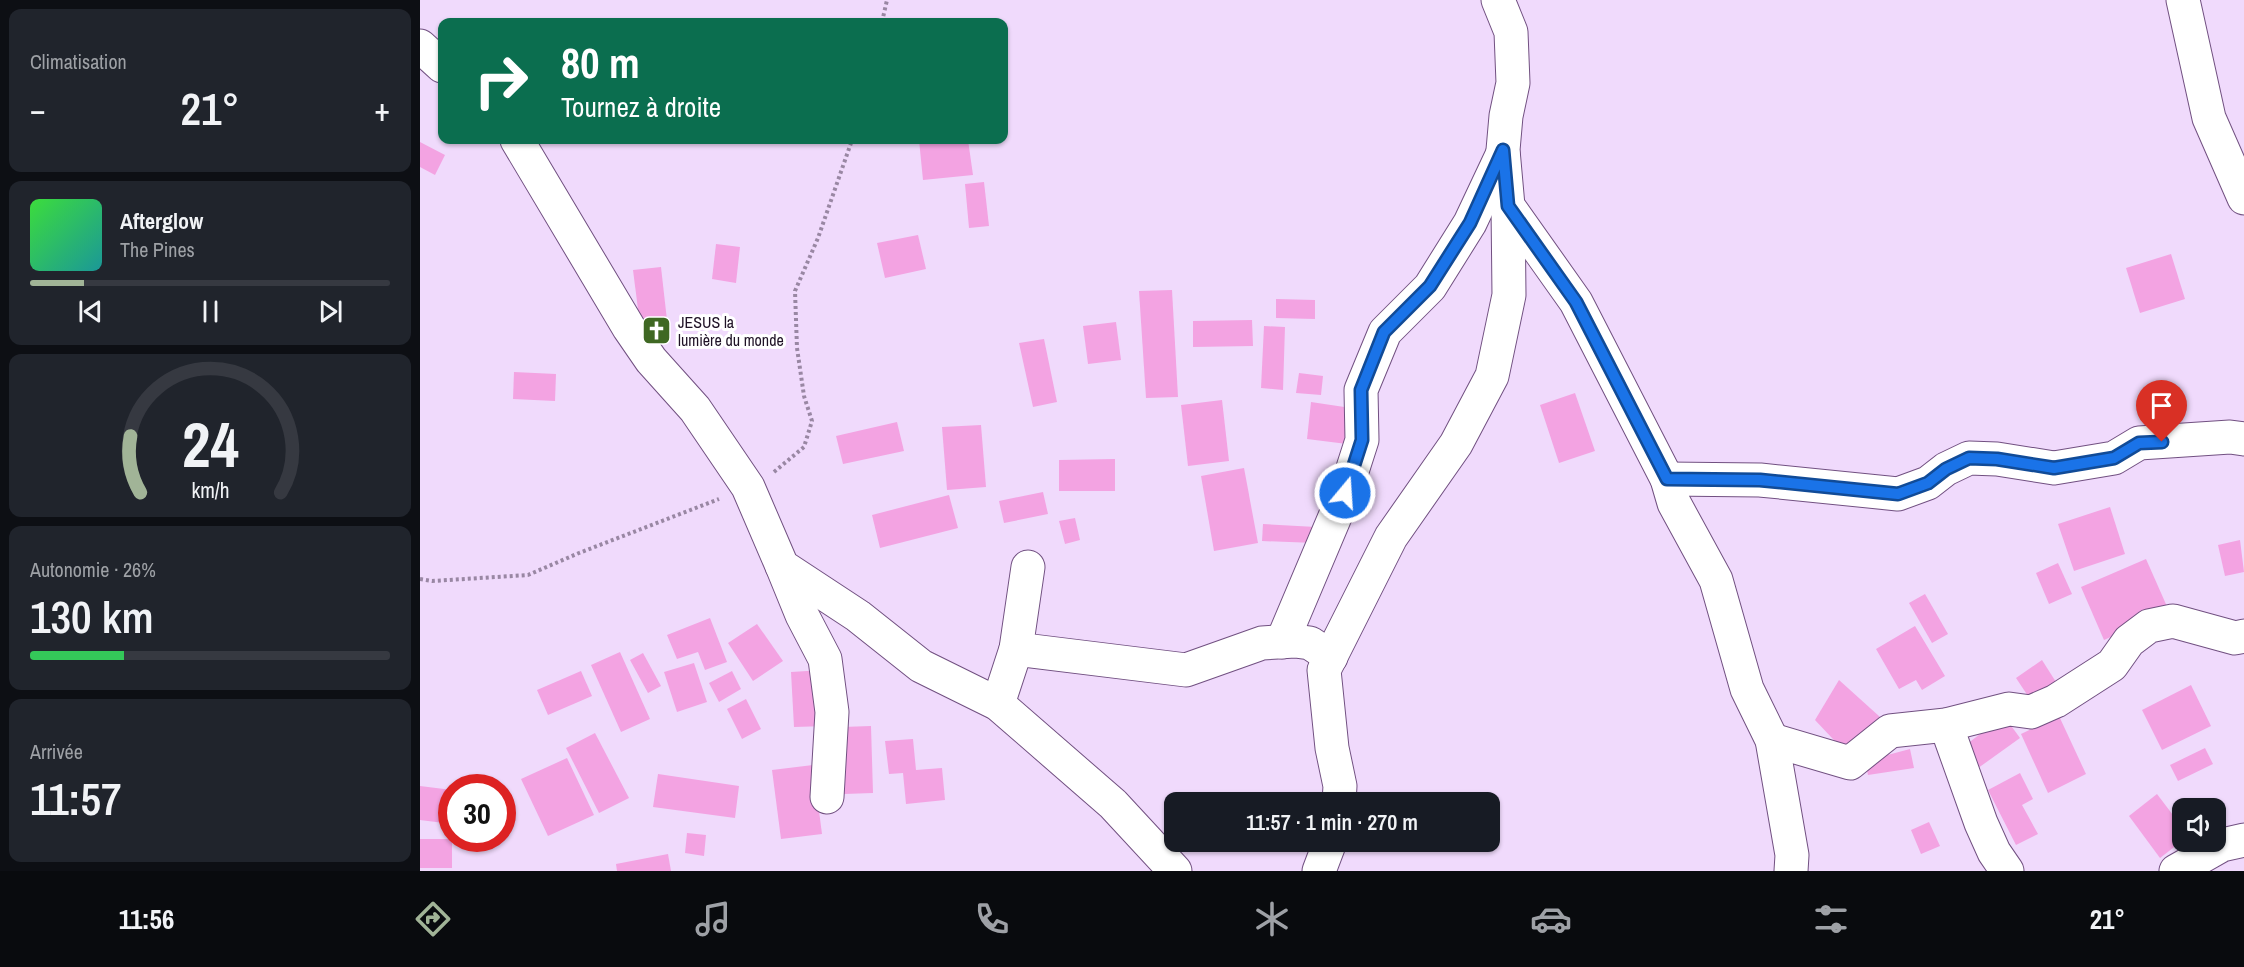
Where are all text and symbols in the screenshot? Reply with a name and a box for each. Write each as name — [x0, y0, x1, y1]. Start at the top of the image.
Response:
text: 80 m — [561, 35, 640, 91]
icon: right — [462, 42, 540, 120]
text: Climatisation — [30, 48, 127, 75]
text: 21° — [180, 78, 240, 139]
text: − — [30, 87, 46, 131]
text: + — [374, 87, 390, 131]
text: Tournez à droite — [561, 89, 721, 125]
text: Afterglow — [120, 206, 203, 236]
text: The Pines — [120, 236, 195, 263]
icon: previous — [74, 295, 107, 328]
icon: pause — [194, 295, 227, 328]
icon: next — [314, 295, 347, 328]
place label: JESUS la lumière du monde — [678, 311, 784, 351]
church icon: JESUS la lumière du monde — [641, 315, 673, 347]
pin — [2136, 380, 2187, 442]
icon: arrive — [2145, 389, 2178, 422]
text: 24 — [182, 402, 238, 486]
position arrow — [1313, 461, 1377, 525]
text: km/h — [191, 476, 229, 505]
text: Autonomie · 26% — [30, 556, 156, 583]
text: 130 km — [30, 586, 154, 647]
text: Arrivée — [30, 738, 83, 765]
text: 11:57 — [30, 768, 121, 829]
speed limit sign: 30 — [438, 774, 516, 852]
map controls — [2172, 798, 2226, 852]
button: sound — [2172, 798, 2226, 852]
text: 11:57 · 1 min · 270 m — [1246, 807, 1418, 837]
icon: directions — [412, 898, 454, 940]
icon: music — [692, 898, 734, 940]
icon: phone — [971, 898, 1013, 940]
icon: climate — [1251, 898, 1293, 940]
icon: car — [1530, 898, 1572, 940]
icon: filters — [1810, 898, 1852, 940]
text: 11:56 — [119, 901, 174, 937]
text: 21° — [2090, 901, 2125, 937]

